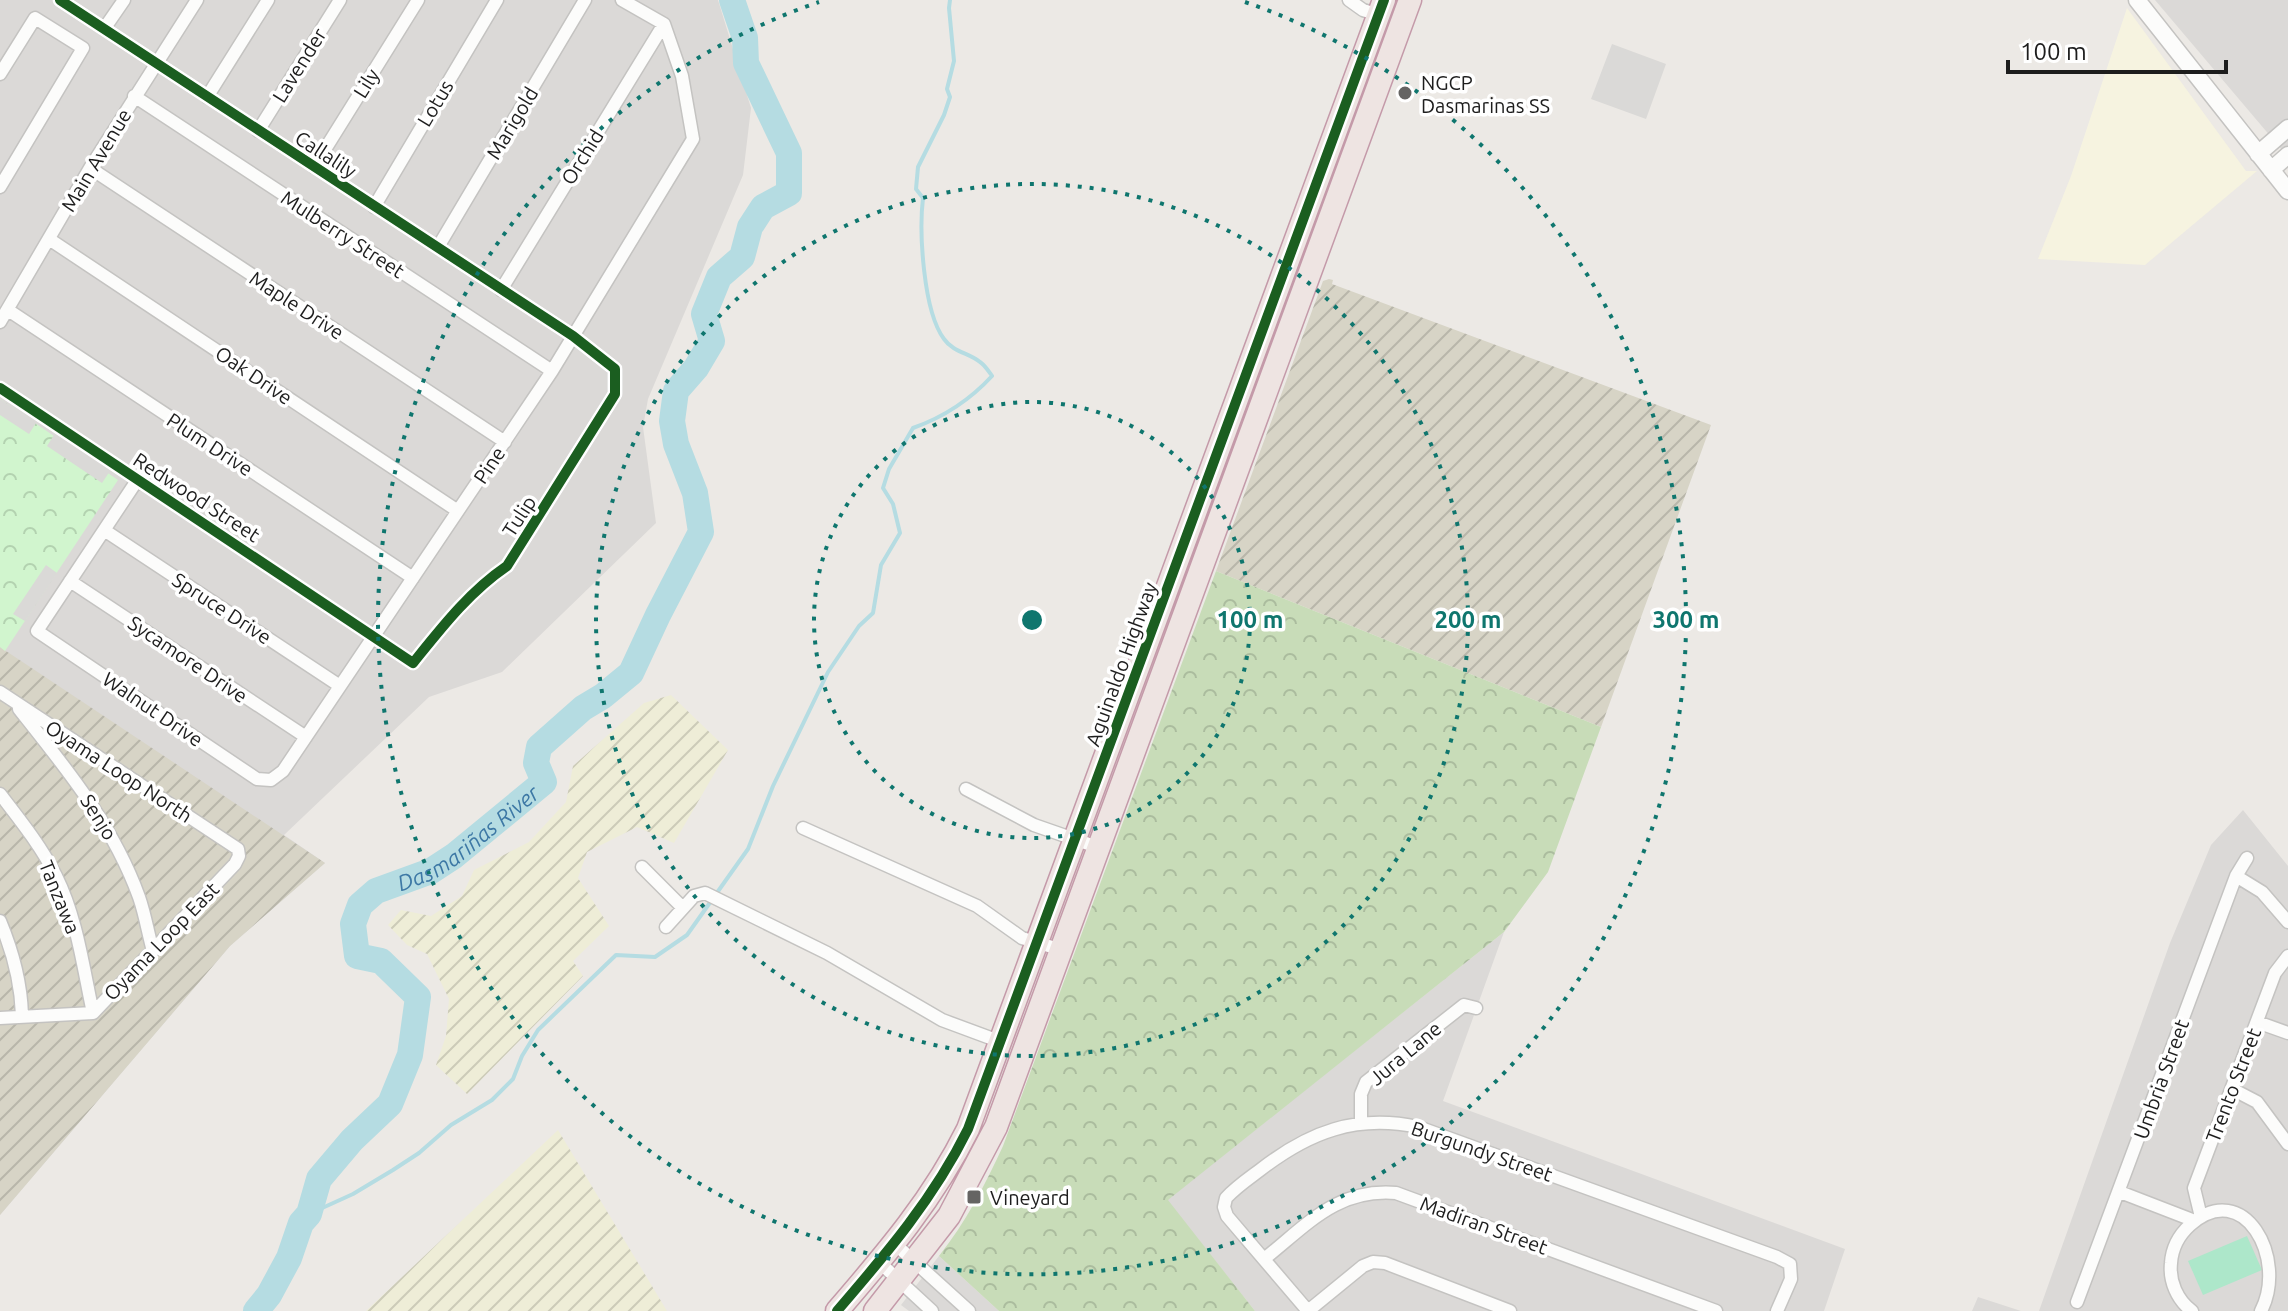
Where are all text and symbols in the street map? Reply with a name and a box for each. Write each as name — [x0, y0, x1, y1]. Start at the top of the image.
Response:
street label: Lavender — [267, 23, 331, 106]
scale bar — [2008, 24, 2226, 74]
text: 100 m — [2020, 38, 2087, 65]
street label: Lily — [348, 64, 384, 102]
place label: NGCP Dasmarinas SS — [1421, 71, 1550, 117]
street label: Lotus — [412, 76, 458, 130]
street label: Marigold — [481, 83, 543, 163]
marker: NGCP Dasmarinas SS — [1396, 84, 1414, 102]
street label: Main Avenue — [56, 104, 136, 216]
street label: Orchid — [556, 125, 608, 189]
street label: Callalily — [291, 126, 361, 182]
street label: Mulberry Street — [277, 186, 409, 283]
street label: Maple Drive — [246, 266, 348, 344]
street label: Oak Drive — [211, 341, 297, 409]
street label: Plum Drive — [163, 408, 257, 480]
street label: Pine — [468, 442, 510, 488]
street label: Redwood Street — [129, 448, 265, 547]
street label: Tulip — [497, 491, 541, 541]
street label: Spruce Drive — [168, 567, 276, 649]
street label: Aguinaldo Highway — [1081, 579, 1161, 749]
centre of rings — [1018, 606, 1046, 634]
text: 100 m — [1217, 606, 1283, 633]
text: 200 m — [1435, 606, 1501, 633]
text: 300 m — [1653, 606, 1719, 633]
street label: Sycamore Drive — [124, 611, 252, 707]
street label: Walnut Drive — [98, 667, 208, 751]
street label: Oyama Loop North — [41, 715, 197, 827]
water label: Dasmariñas River — [393, 779, 544, 895]
street label: Senjo — [76, 790, 122, 844]
street label: Tanzawa — [35, 857, 85, 937]
street label: Oyama Loop East — [99, 877, 223, 1005]
street label: Jura Lane — [1364, 1016, 1446, 1090]
street label: Umbria Street — [2129, 1016, 2193, 1142]
street label: Trento Street — [2201, 1025, 2265, 1145]
street label: Burgundy Street — [1408, 1116, 1556, 1186]
place label: Vineyard — [990, 1186, 1070, 1209]
marker: Vineyard — [965, 1188, 983, 1206]
street label: Madiran Street — [1417, 1191, 1551, 1259]

